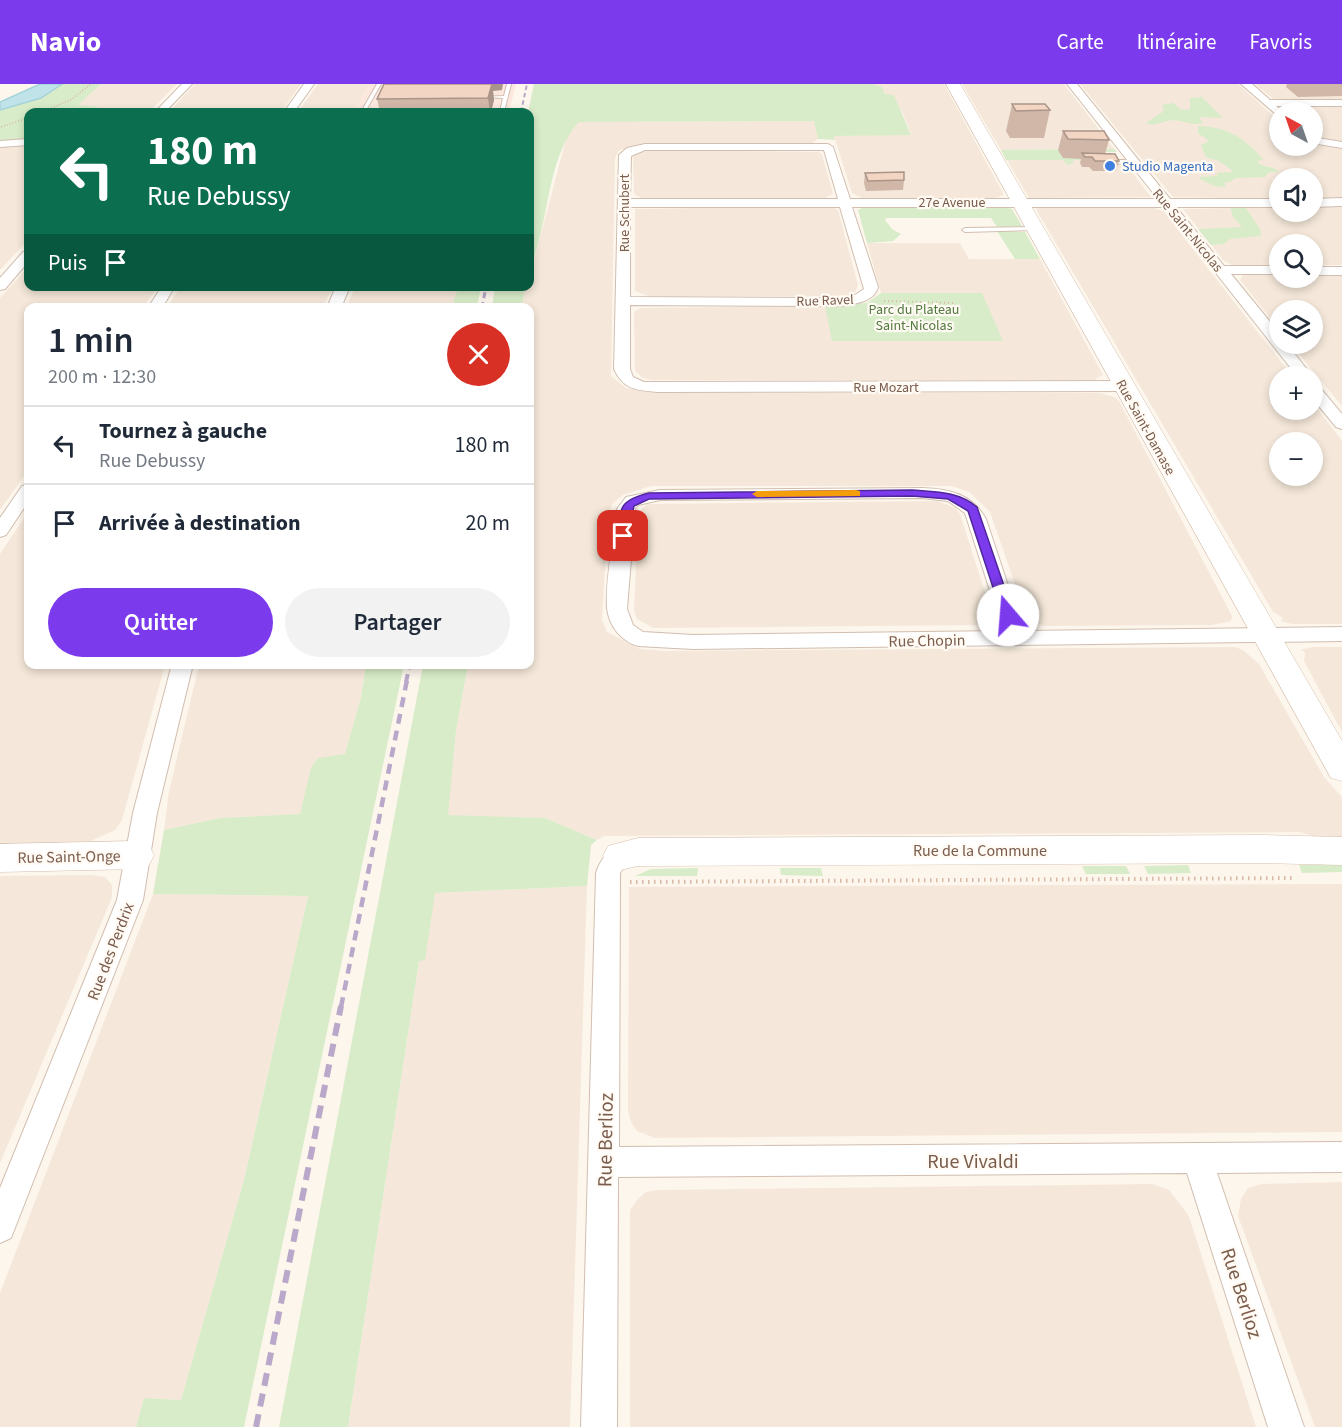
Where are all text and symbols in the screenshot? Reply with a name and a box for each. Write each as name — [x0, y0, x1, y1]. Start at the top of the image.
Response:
text: Navio — [30, 22, 101, 62]
text: Carte — [1057, 27, 1104, 57]
text: Itinéraire — [1137, 27, 1216, 57]
text: Favoris — [1249, 27, 1312, 57]
north arrow — [1269, 102, 1323, 156]
map controls — [1269, 102, 1323, 486]
text: 180 m — [147, 121, 258, 181]
icon: left — [48, 132, 126, 210]
place label: Studio Magenta — [1122, 157, 1213, 177]
marker: Studio Magenta — [1103, 159, 1117, 173]
button: sound — [1269, 168, 1323, 222]
street label: Rue Schubert — [615, 173, 635, 252]
text: Rue Debussy — [147, 177, 291, 216]
street label: Rue Saint-Nicolas — [1147, 185, 1227, 277]
street label: 27e Avenue — [919, 193, 985, 213]
button: search — [1269, 234, 1323, 288]
icon: arrive — [99, 246, 132, 279]
text: Puis — [48, 247, 87, 279]
street label: Rue Ravel — [796, 290, 854, 312]
park label: Parc du Plateau Saint-Nicolas — [869, 300, 959, 336]
button: layers — [1269, 300, 1323, 354]
text: 1 min — [48, 315, 134, 366]
button: close — [447, 323, 510, 386]
text: 200 m · 12:30 — [48, 363, 156, 391]
button: + — [1269, 366, 1323, 420]
street label: Rue Saint-Damase — [1110, 376, 1180, 479]
street label: Rue Mozart — [853, 378, 919, 398]
text: Tournez à gauche — [99, 415, 267, 447]
icon: left — [48, 429, 81, 462]
text: 180 m — [455, 429, 510, 461]
button: − — [1269, 432, 1323, 486]
text: Rue Debussy — [99, 447, 205, 475]
icon: arrive — [48, 507, 81, 540]
text: Arrivée à destination — [99, 507, 301, 539]
text: 20 m — [465, 507, 510, 539]
pin — [597, 510, 648, 561]
icon: arrive — [606, 519, 639, 552]
position arrow — [976, 583, 1040, 647]
button: Quitter — [48, 588, 273, 657]
button: Partager — [285, 588, 510, 657]
street label: Rue Chopin — [888, 629, 966, 653]
street label: Rue de la Commune — [913, 840, 1047, 862]
street label: Rue Saint-Onge — [17, 845, 121, 869]
street label: Rue des Perdrix — [82, 899, 140, 1003]
street label: Rue Berlioz — [591, 1093, 621, 1187]
street label: Rue Vivaldi — [927, 1148, 1019, 1176]
street label: Rue Berlioz — [1213, 1244, 1269, 1342]

